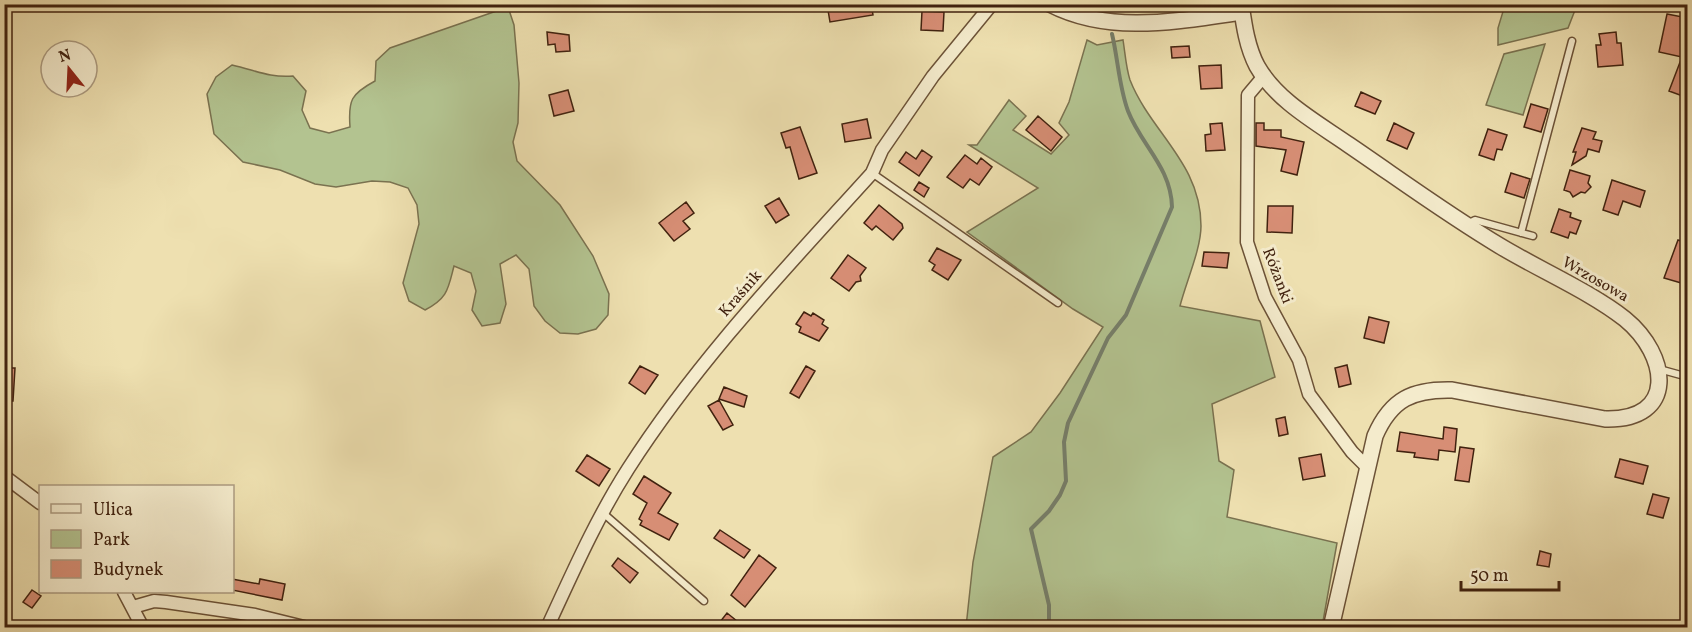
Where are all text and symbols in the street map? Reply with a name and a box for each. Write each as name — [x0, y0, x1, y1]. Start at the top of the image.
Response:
north arrow — [39, 39, 99, 99]
text: N — [56, 44, 74, 69]
street label: Różanki — [1256, 245, 1298, 307]
street label: Wrzosowa — [1557, 252, 1633, 308]
street label: Kraśnik — [715, 266, 768, 322]
legend — [39, 485, 234, 593]
text: Ulica — [93, 498, 133, 523]
text: Park — [93, 528, 130, 553]
scale bar — [1461, 554, 1558, 592]
text: Budynek — [93, 558, 164, 583]
text: 50 m — [1470, 564, 1509, 589]

